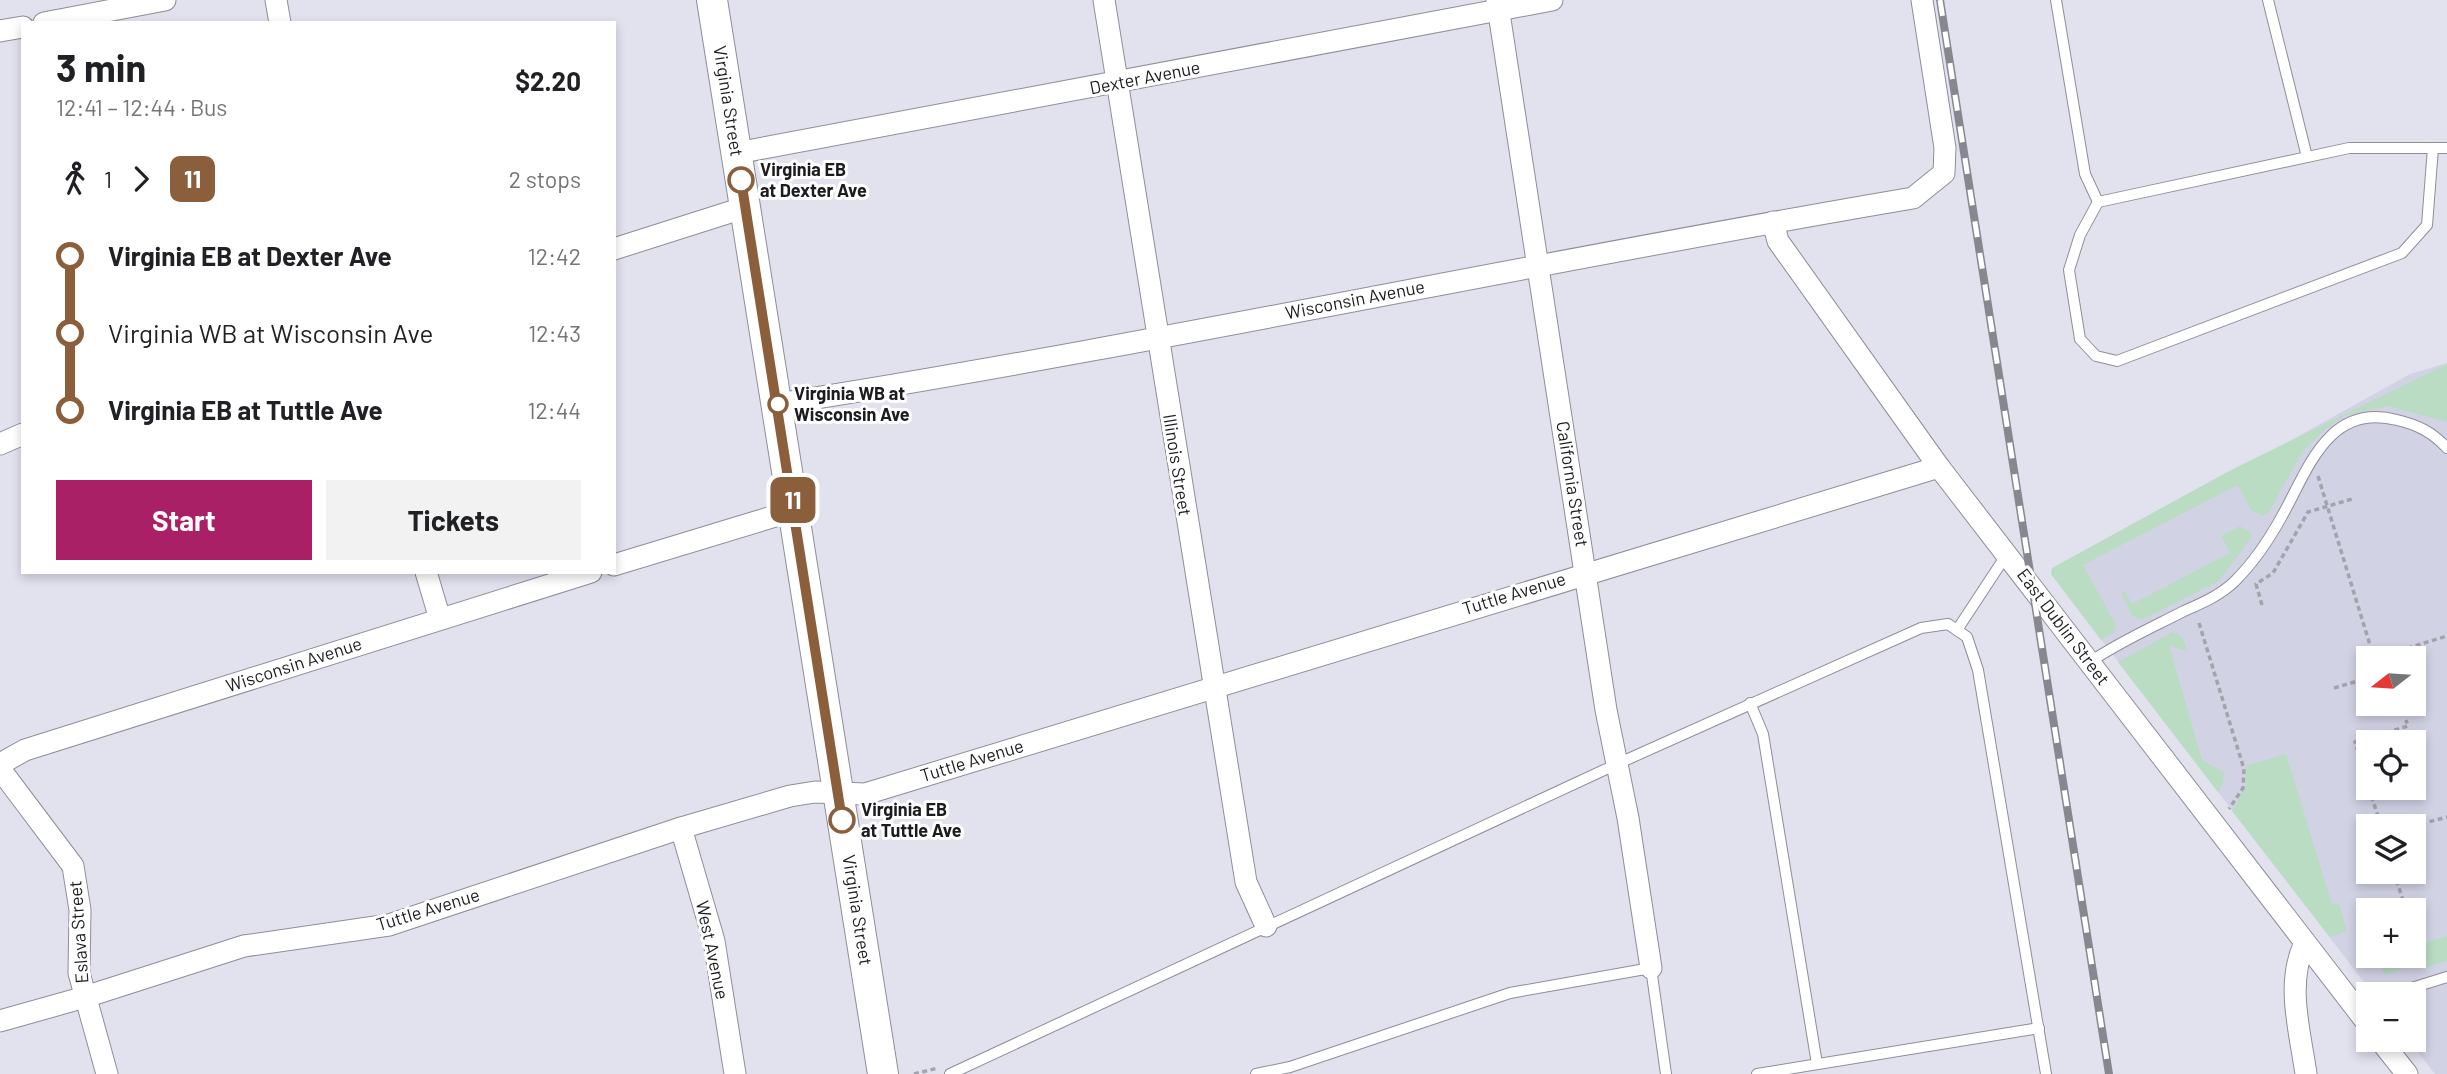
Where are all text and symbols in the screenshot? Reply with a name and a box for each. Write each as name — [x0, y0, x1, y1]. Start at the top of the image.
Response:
text: 3 min — [56, 44, 146, 90]
street label: Virginia Street — [709, 44, 749, 158]
street label: Dexter Avenue — [1088, 56, 1202, 99]
text: $2.20 — [515, 65, 581, 96]
text: 12:41 – 12:44 · Bus — [56, 93, 227, 121]
place label: Virginia EB at Dexter Ave — [760, 158, 867, 201]
icon: walk — [56, 160, 94, 198]
icon: forward — [122, 160, 160, 198]
text: 11 — [184, 164, 201, 193]
text: 1 — [104, 165, 112, 193]
text: 2 stops — [509, 165, 581, 193]
marker: Virginia EB at Dexter Ave — [728, 167, 754, 193]
text: Virginia EB at Dexter Ave — [108, 240, 392, 271]
text: 12:42 — [528, 242, 581, 270]
street label: Wisconsin Avenue — [1283, 275, 1426, 323]
text: Virginia WB at Wisconsin Ave — [108, 317, 433, 348]
text: 12:43 — [528, 319, 581, 347]
place label: Virginia WB at Wisconsin Ave — [794, 382, 910, 425]
text: Virginia EB at Tuttle Ave — [108, 394, 383, 425]
marker: Virginia WB at Wisconsin Ave — [768, 394, 788, 414]
text: 12:44 — [527, 396, 581, 424]
street label: Illinois Street — [1159, 412, 1197, 517]
street label: California Street — [1552, 419, 1594, 548]
line badge: 11 — [762, 477, 824, 523]
button: Start — [56, 480, 312, 560]
button: Tickets — [326, 480, 581, 560]
text: 11 — [784, 485, 802, 514]
street label: East Dublin Street — [2013, 564, 2115, 689]
street label: Tuttle Avenue — [1459, 567, 1568, 619]
street label: Wisconsin Avenue — [223, 632, 364, 696]
north arrow — [2356, 646, 2426, 716]
map controls — [2356, 646, 2426, 1052]
button: locate — [2356, 730, 2426, 800]
street label: Tuttle Avenue — [917, 734, 1026, 786]
place label: Virginia EB at Tuttle Ave — [861, 798, 962, 841]
marker: Virginia EB at Tuttle Ave — [829, 807, 855, 833]
button: layers — [2356, 814, 2426, 884]
street label: Virginia Street — [838, 853, 878, 967]
street label: Eslava Street — [63, 880, 93, 984]
street label: Tuttle Avenue — [373, 883, 482, 935]
street label: West Avenue — [692, 898, 734, 1001]
button: + — [2356, 898, 2426, 968]
button: − — [2356, 982, 2426, 1052]

